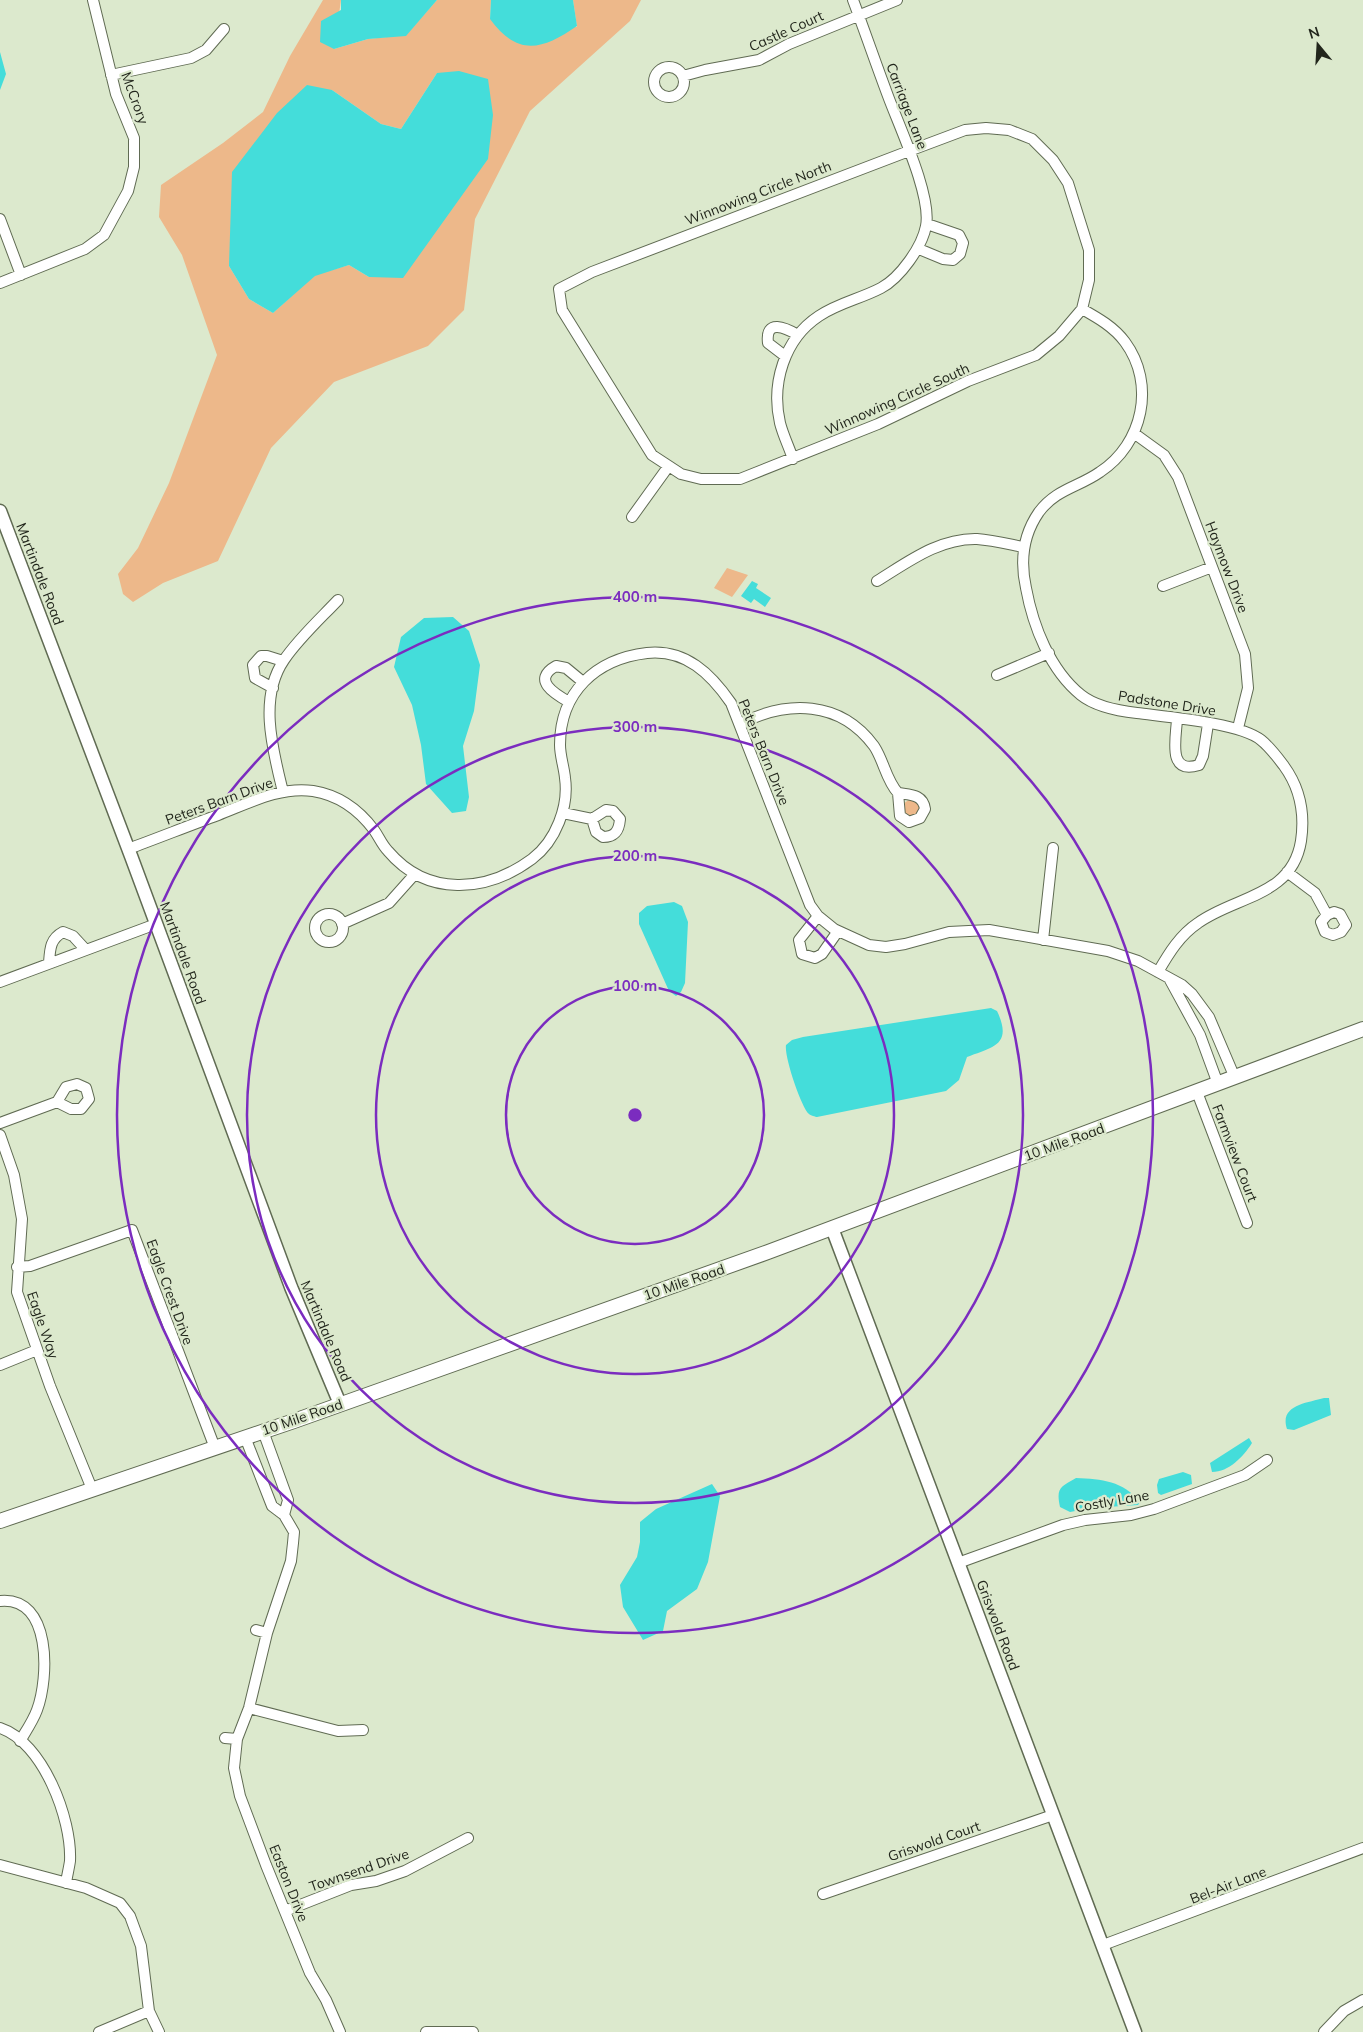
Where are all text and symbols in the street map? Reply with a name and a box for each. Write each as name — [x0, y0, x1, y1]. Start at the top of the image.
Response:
street label: Castle Court — [746, 7, 826, 55]
north arrow — [1293, 20, 1343, 70]
text: N — [1306, 22, 1322, 43]
street label: Carriage Lane — [882, 60, 932, 152]
street label: McCrory — [117, 69, 153, 127]
street label: Winnowing Circle North — [682, 157, 834, 229]
street label: Winnowing Circle South — [822, 359, 972, 439]
street label: Haymow Drive — [1201, 519, 1253, 615]
street label: Martindale Road — [12, 520, 68, 628]
text: 400 m — [613, 587, 657, 606]
street label: Padstone Drive — [1117, 686, 1217, 720]
street label: Peters Barn Drive — [734, 696, 794, 808]
text: 300 m — [613, 717, 657, 736]
street label: Peters Barn Drive — [163, 773, 275, 829]
text: 200 m — [613, 846, 657, 865]
street label: Martindale Road — [156, 899, 210, 1007]
text: 100 m — [613, 976, 657, 995]
street label: Farmview Court — [1208, 1102, 1262, 1204]
centre of rings — [626, 1106, 644, 1124]
street label: 10 Mile Road — [1021, 1119, 1107, 1165]
street label: Eagle Crest Drive — [143, 1237, 197, 1347]
street label: 10 Mile Road — [641, 1260, 727, 1304]
street label: Martindale Road — [297, 1278, 355, 1384]
street label: Eagle Way — [23, 1289, 63, 1362]
street label: 10 Mile Road — [259, 1395, 345, 1439]
street label: Costly Lane — [1073, 1486, 1151, 1516]
street label: Griswold Road — [973, 1577, 1023, 1673]
street label: Griswold Court — [885, 1817, 983, 1865]
street label: Easton Drive — [265, 1842, 313, 1924]
street label: Townsend Drive — [307, 1845, 411, 1895]
street label: Bel-Air Lane — [1187, 1862, 1269, 1908]

